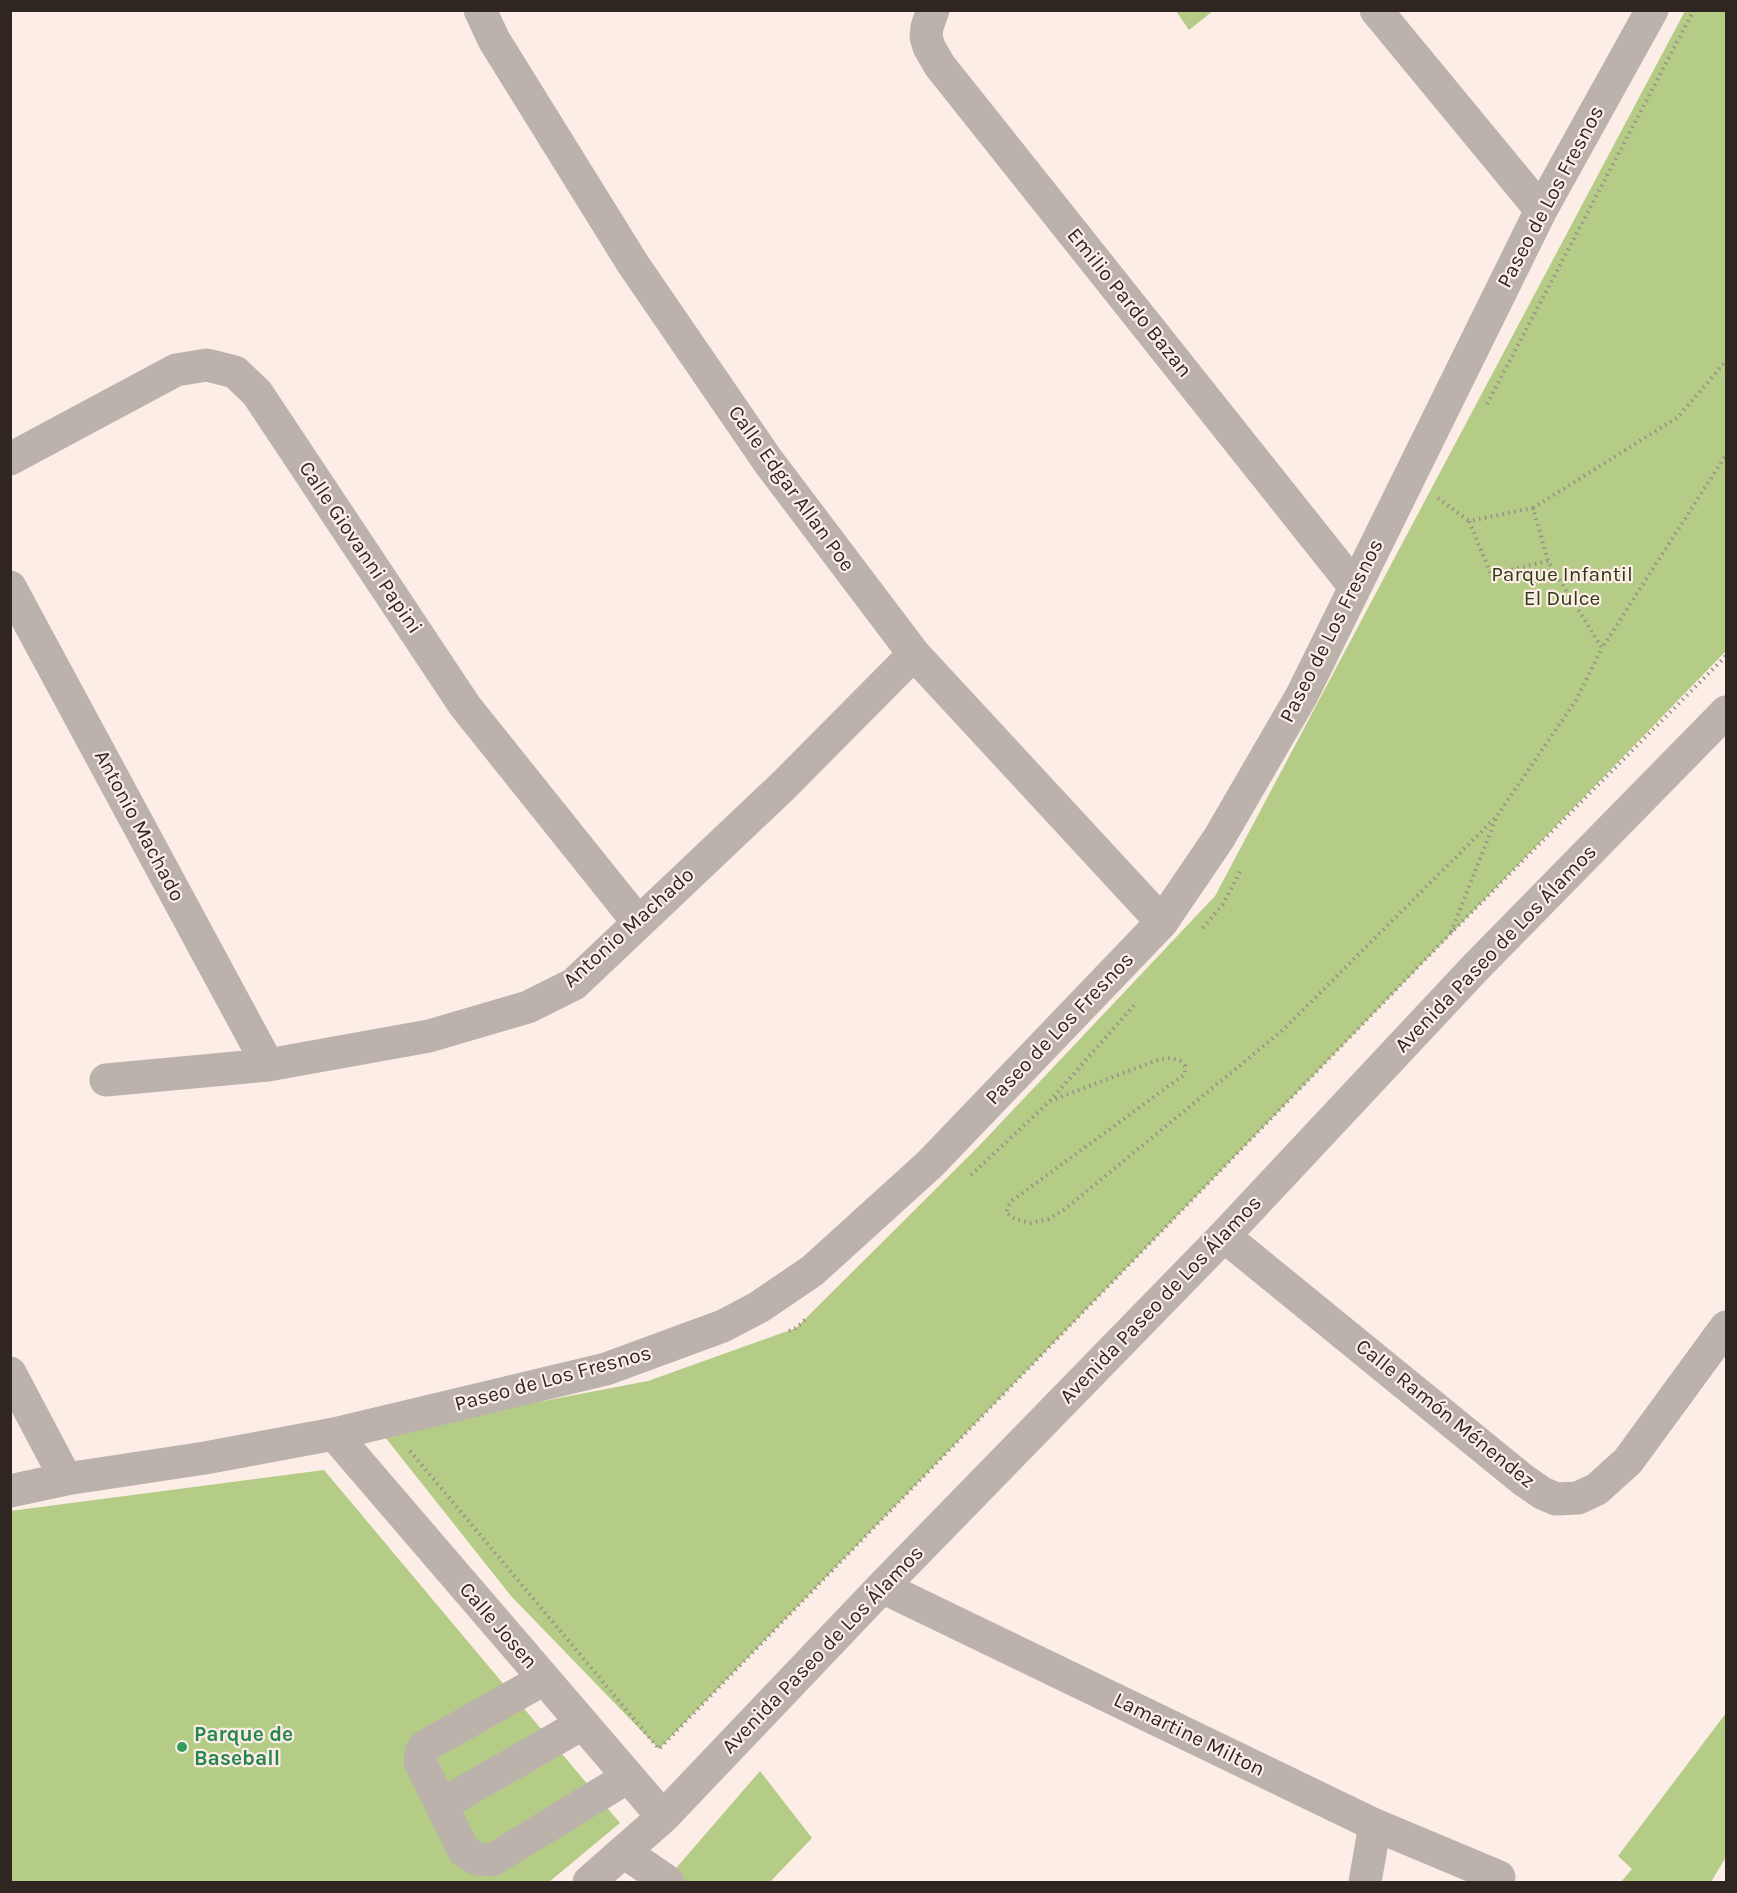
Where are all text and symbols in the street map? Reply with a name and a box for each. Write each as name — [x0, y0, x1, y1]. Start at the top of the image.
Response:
street label: Paseo de Los Fresnos — [1492, 102, 1610, 292]
street label: Emilio Pardo Bazan — [1061, 223, 1197, 383]
street label: Calle Edgar Allan Poe — [722, 401, 860, 577]
street label: Calle Giovanni Papini — [293, 457, 427, 639]
street label: Paseo de Los Fresnos — [1275, 535, 1389, 727]
park label: Parque Infantil El Dulce — [1491, 562, 1633, 612]
street label: Antonio Machado — [88, 746, 190, 906]
street label: Avenida Paseo de Los Álamos — [1390, 840, 1602, 1058]
street label: Antonio Machado — [558, 862, 700, 994]
street label: Paseo de Los Fresnos — [981, 947, 1139, 1111]
street label: Avenida Paseo de Los Álamos — [1055, 1191, 1267, 1409]
street label: Calle Ramón Ménendez — [1350, 1334, 1540, 1494]
street label: Paseo de Los Fresnos — [452, 1341, 654, 1417]
street label: Avenida Paseo de Los Álamos — [717, 1541, 929, 1759]
street label: Calle Josen — [454, 1578, 542, 1674]
street label: Lamartine Milton — [1109, 1688, 1269, 1782]
place label: Parque de Baseball — [194, 1722, 293, 1772]
marker: Parque de Baseball — [175, 1740, 189, 1754]

